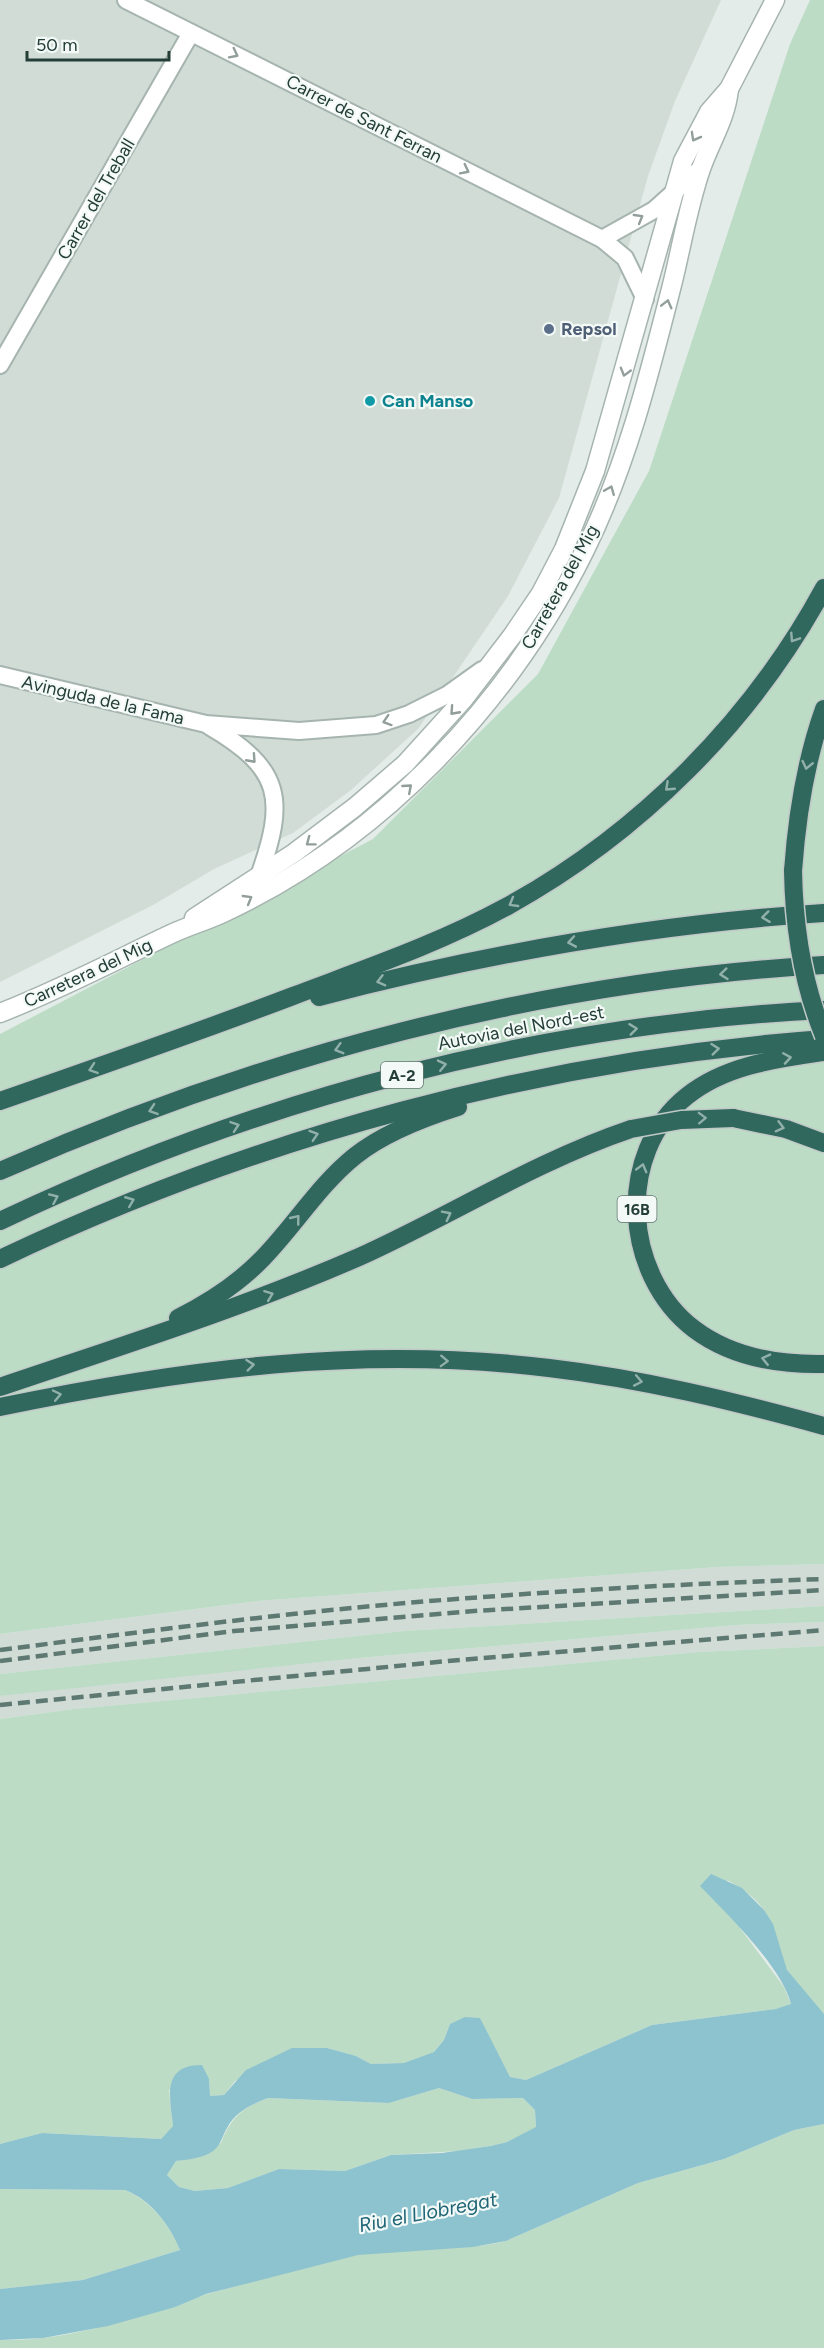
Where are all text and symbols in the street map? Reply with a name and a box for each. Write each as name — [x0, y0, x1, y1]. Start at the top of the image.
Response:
scale bar — [27, 24, 170, 62]
text: 50 m — [36, 34, 78, 56]
one-way arrow — [228, 47, 239, 59]
street label: Carrer de Sant Ferran — [282, 70, 446, 168]
one-way arrow — [690, 130, 702, 141]
street label: Carrer del Treball — [52, 135, 140, 263]
one-way arrow — [459, 163, 469, 174]
one-way arrow — [633, 214, 643, 225]
one-way arrow — [660, 299, 672, 310]
place label: Repsol — [561, 318, 617, 340]
marker: Repsol — [542, 322, 556, 336]
one-way arrow — [620, 366, 632, 377]
place label: Can Manso — [382, 390, 473, 412]
marker: Can Manso — [363, 394, 377, 408]
one-way arrow — [603, 486, 615, 497]
street label: Carretera del Mig — [517, 521, 603, 653]
one-way arrow — [790, 632, 802, 642]
street label: Avinguda de la Fama — [20, 671, 186, 729]
one-way arrow — [450, 704, 461, 715]
one-way arrow — [382, 714, 393, 727]
one-way arrow — [245, 752, 256, 763]
one-way arrow — [801, 760, 814, 770]
one-way arrow — [665, 780, 676, 791]
one-way arrow — [401, 784, 412, 795]
one-way arrow — [305, 834, 316, 845]
one-way arrow — [242, 895, 252, 906]
one-way arrow — [509, 895, 519, 907]
one-way arrow — [761, 911, 770, 923]
street label: Carretera del Mig — [20, 934, 156, 1012]
one-way arrow — [568, 935, 578, 948]
one-way arrow — [719, 967, 728, 980]
one-way arrow — [376, 974, 387, 986]
street label: Autovia del Nord-est — [436, 1001, 606, 1055]
one-way arrow — [629, 1023, 638, 1036]
one-way arrow — [334, 1042, 344, 1054]
one-way arrow — [710, 1043, 719, 1056]
one-way arrow — [783, 1052, 792, 1064]
one-way arrow — [437, 1059, 447, 1072]
one-way arrow — [88, 1062, 98, 1075]
road number: A-2 — [381, 1062, 423, 1088]
one-way arrow — [148, 1102, 159, 1115]
one-way arrow — [698, 1112, 707, 1125]
one-way arrow — [229, 1120, 240, 1133]
one-way arrow — [774, 1120, 784, 1133]
one-way arrow — [308, 1130, 319, 1143]
one-way arrow — [635, 1163, 648, 1173]
one-way arrow — [47, 1193, 58, 1205]
one-way arrow — [124, 1196, 135, 1208]
road number: 16B — [618, 1196, 656, 1222]
one-way arrow — [440, 1211, 451, 1223]
one-way arrow — [288, 1215, 299, 1226]
one-way arrow — [263, 1289, 273, 1302]
one-way arrow — [761, 1354, 771, 1367]
one-way arrow — [440, 1355, 449, 1367]
one-way arrow — [245, 1359, 254, 1372]
one-way arrow — [634, 1375, 643, 1387]
one-way arrow — [52, 1389, 62, 1402]
water label: Riu el Llobregat — [357, 2187, 500, 2237]

